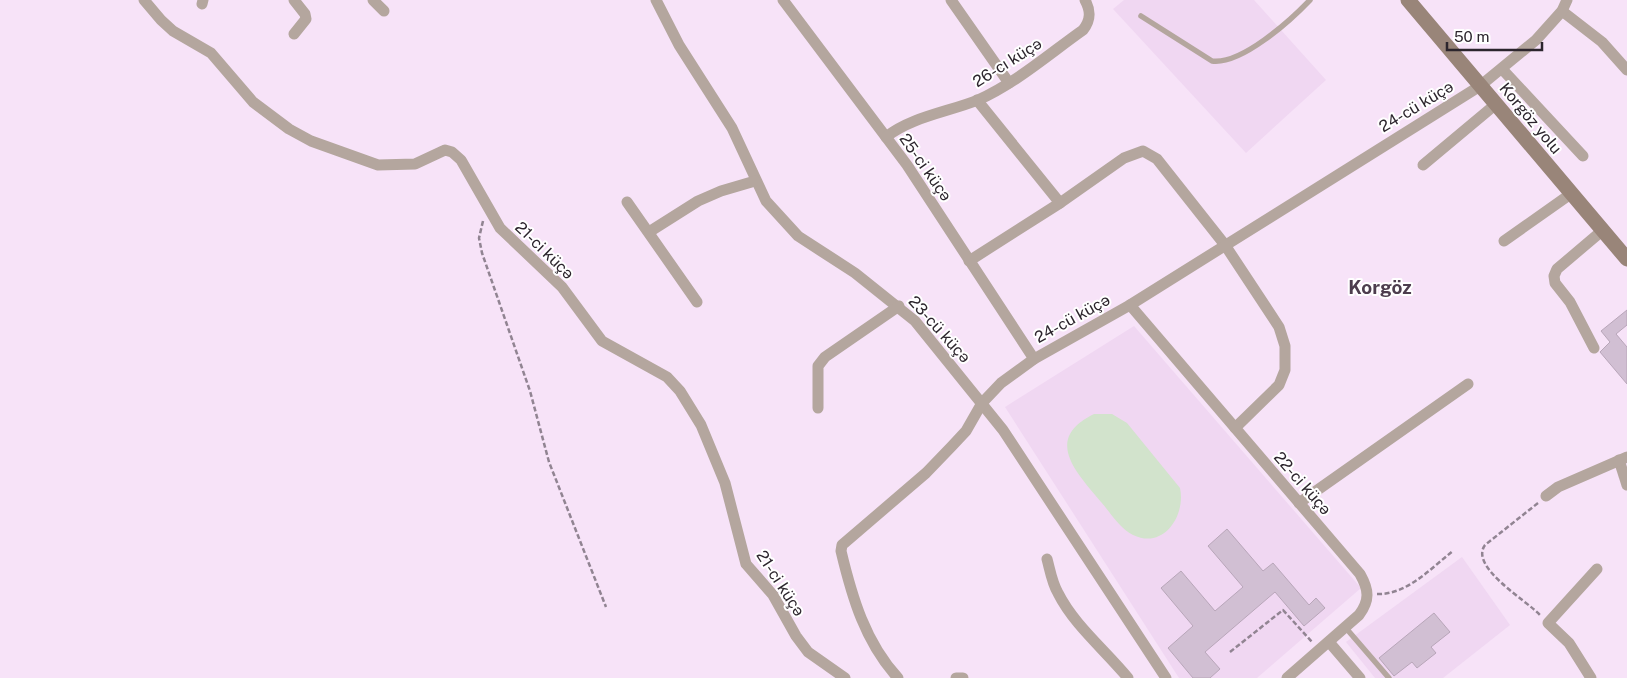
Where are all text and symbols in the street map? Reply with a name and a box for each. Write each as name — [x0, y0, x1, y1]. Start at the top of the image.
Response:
scale bar — [1447, 20, 1542, 52]
text: 50 m — [1454, 28, 1489, 45]
street label: 26-cı küçə — [969, 34, 1045, 91]
street label: 24-cü küçə — [1376, 77, 1457, 136]
street label: Korgöz yolu — [1495, 79, 1566, 158]
street label: 25-ci küçə — [895, 130, 956, 205]
street label: 21-ci küçə — [511, 218, 578, 283]
district label: Korgöz — [1348, 276, 1412, 298]
street label: 24-cü küçə — [1031, 290, 1113, 347]
street label: 23-cü küçə — [905, 292, 975, 367]
street label: 22-ci küçə — [1270, 448, 1335, 519]
street label: 21-ci küçə — [752, 547, 809, 620]

